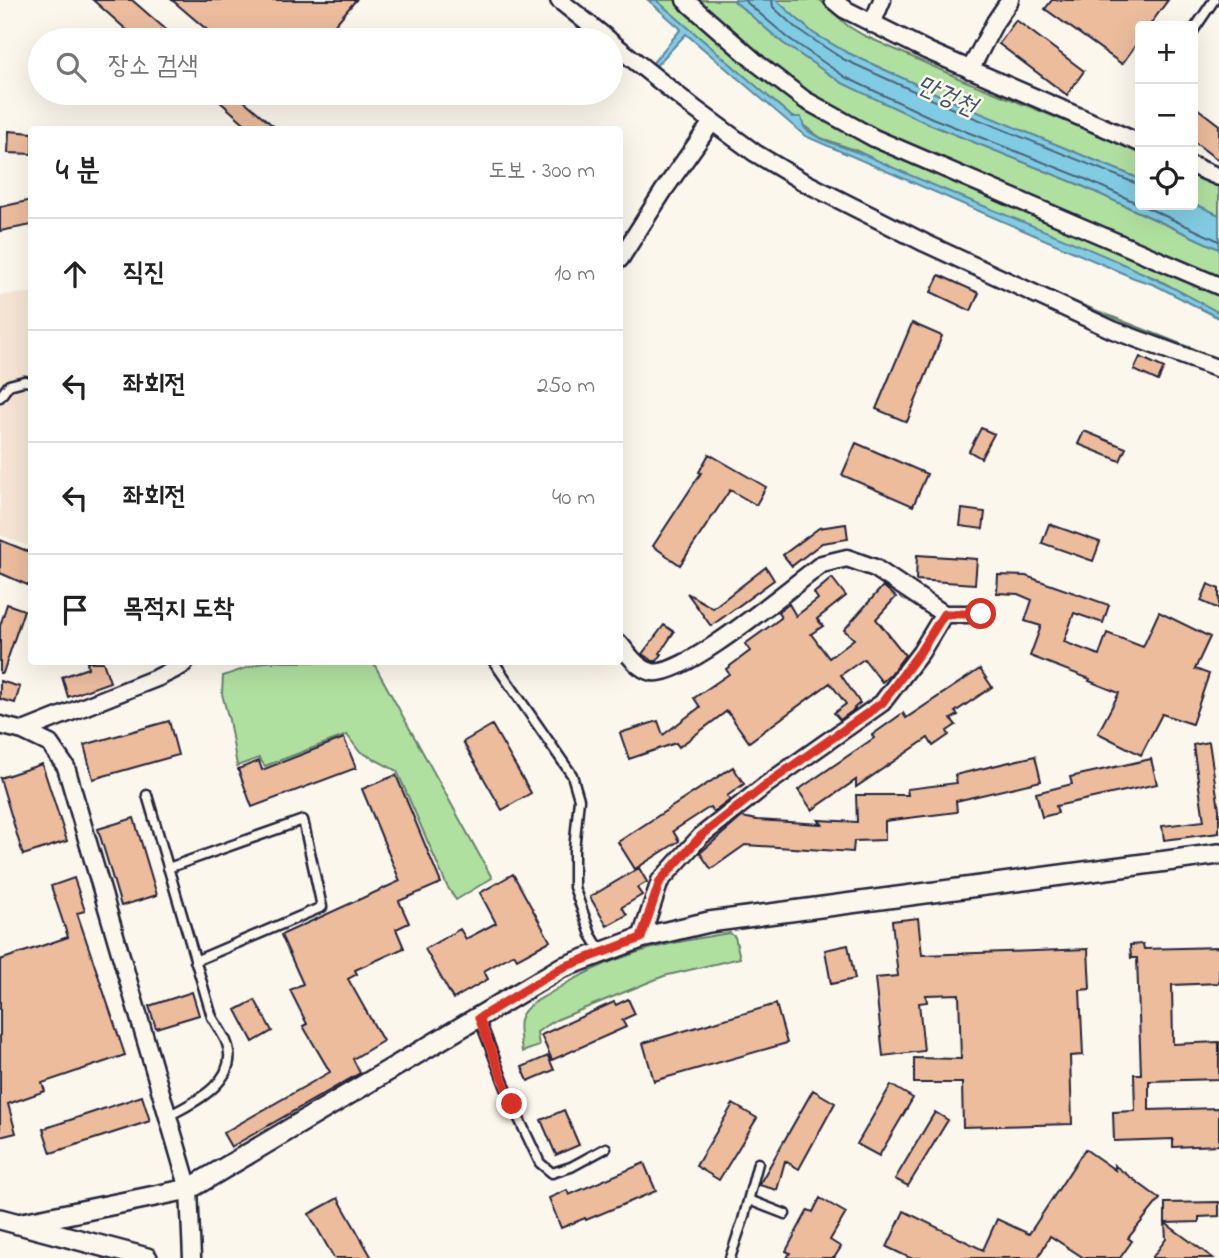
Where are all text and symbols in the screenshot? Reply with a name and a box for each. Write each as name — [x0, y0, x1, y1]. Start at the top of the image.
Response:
map controls — [1135, 21, 1198, 210]
button: + — [1135, 21, 1198, 84]
search box — [28, 28, 623, 105]
icon: search — [52, 48, 90, 86]
text: 장소 검색 — [108, 48, 198, 86]
water label: 만겅천 — [910, 67, 985, 128]
button: − — [1135, 84, 1198, 147]
button: locate — [1135, 147, 1198, 210]
text: 4 분 — [56, 150, 100, 194]
text: 도보 · 300 m — [489, 155, 595, 188]
icon: ahead — [56, 255, 94, 293]
text: 직진 — [123, 255, 165, 293]
text: 10 m — [554, 258, 595, 291]
icon: left — [56, 367, 94, 405]
text: 좌회전 — [123, 367, 186, 405]
text: 250 m — [537, 370, 595, 403]
icon: left — [56, 479, 94, 517]
text: 좌회전 — [123, 479, 186, 517]
text: 40 m — [552, 482, 595, 515]
icon: arrive — [56, 591, 94, 629]
text: 목적지 도착 — [123, 591, 234, 629]
route start — [965, 598, 996, 629]
route end — [496, 1088, 527, 1119]

